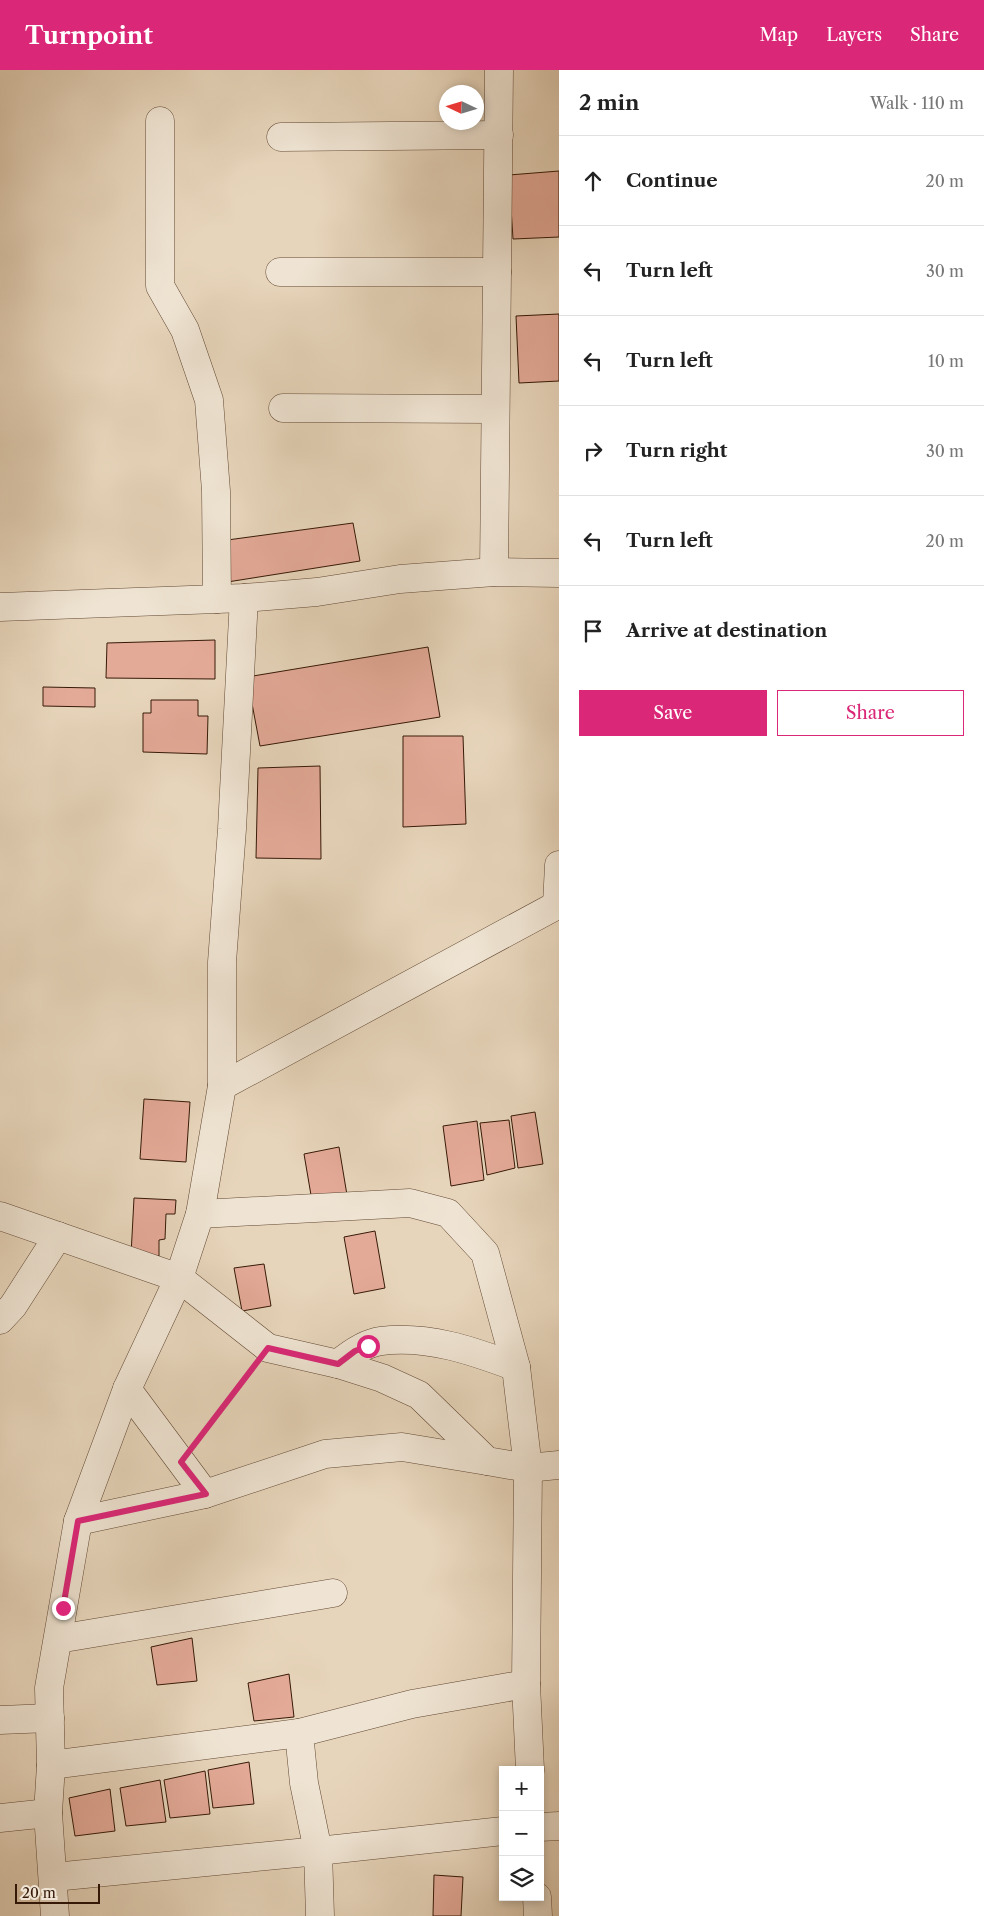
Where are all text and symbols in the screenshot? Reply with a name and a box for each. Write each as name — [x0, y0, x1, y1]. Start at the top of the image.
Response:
text: Turnpoint — [25, 21, 153, 50]
text: Map — [760, 24, 798, 46]
text: Layers — [826, 24, 882, 46]
text: Share — [910, 24, 959, 46]
north arrow — [439, 85, 484, 130]
text: 2 min — [579, 90, 639, 115]
text: Walk · 110 m — [870, 93, 964, 113]
icon: ahead — [579, 167, 607, 195]
text: Continue — [626, 169, 718, 192]
text: 20 m — [925, 171, 964, 191]
icon: left — [579, 257, 607, 285]
text: Turn left — [626, 259, 713, 282]
text: 30 m — [926, 261, 964, 281]
icon: left — [579, 347, 607, 375]
text: Turn left — [626, 349, 713, 372]
text: 10 m — [928, 351, 964, 371]
icon: right — [579, 437, 607, 465]
text: Turn right — [626, 439, 727, 462]
text: 30 m — [926, 441, 964, 461]
icon: left — [579, 527, 607, 555]
text: Turn left — [626, 529, 713, 552]
text: 20 m — [925, 531, 964, 551]
icon: arrive — [579, 617, 607, 645]
text: Arrive at destination — [626, 619, 827, 642]
button: Save — [579, 690, 767, 736]
button: Share — [777, 690, 964, 736]
route start — [357, 1335, 380, 1358]
route end — [52, 1597, 75, 1620]
map controls — [499, 1766, 544, 1901]
button: + — [499, 1766, 544, 1811]
button: − — [499, 1811, 544, 1856]
button: layers — [499, 1856, 544, 1901]
scale bar — [15, 1881, 100, 1904]
text: 20 m — [22, 1884, 56, 1902]

